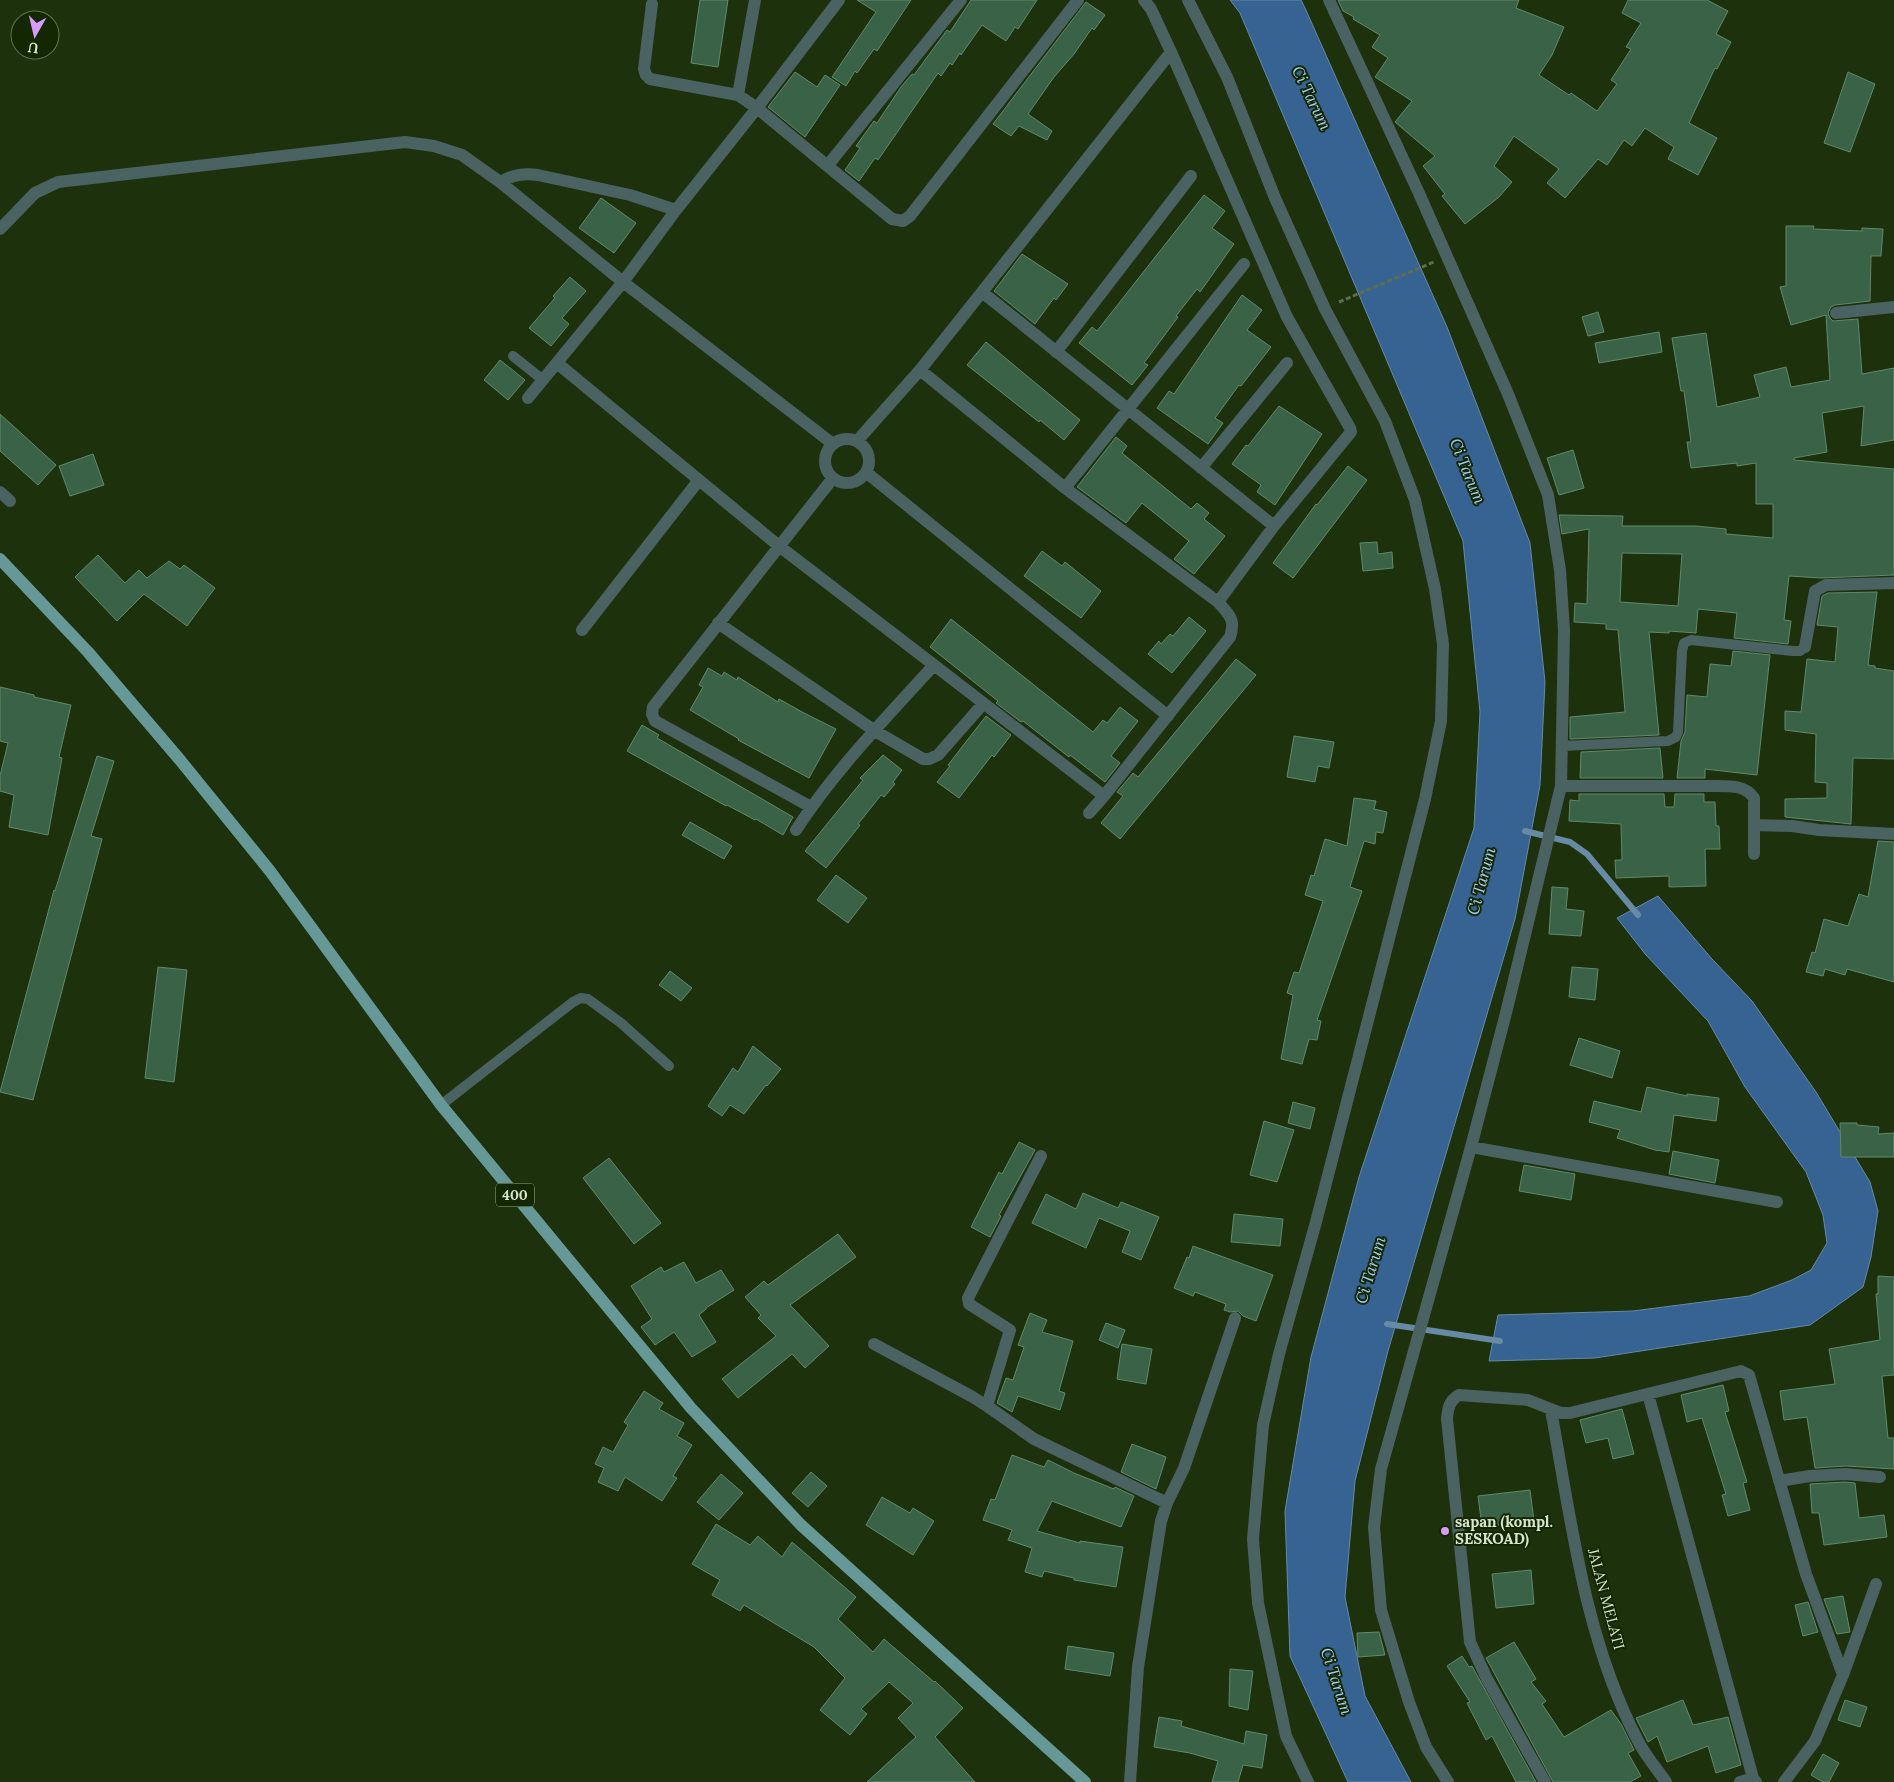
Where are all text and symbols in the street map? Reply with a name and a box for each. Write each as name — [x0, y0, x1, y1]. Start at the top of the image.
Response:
north arrow — [10, 10, 60, 60]
text: U — [26, 38, 40, 58]
water label: Ci Tarum — [1288, 63, 1336, 133]
water label: Ci Tarum — [1446, 435, 1490, 507]
water label: Ci Tarum — [1462, 845, 1500, 917]
road number: 400 — [496, 1184, 534, 1206]
water label: Ci Tarum — [1350, 1234, 1390, 1306]
place label: sapan (kompl. SESKOAD) — [1455, 1512, 1553, 1549]
marker: sapan (kompl. SESKOAD) — [1439, 1525, 1451, 1537]
street label: JALAN MELATI — [1584, 1545, 1629, 1652]
water label: Ci Tarum — [1317, 1645, 1357, 1717]

